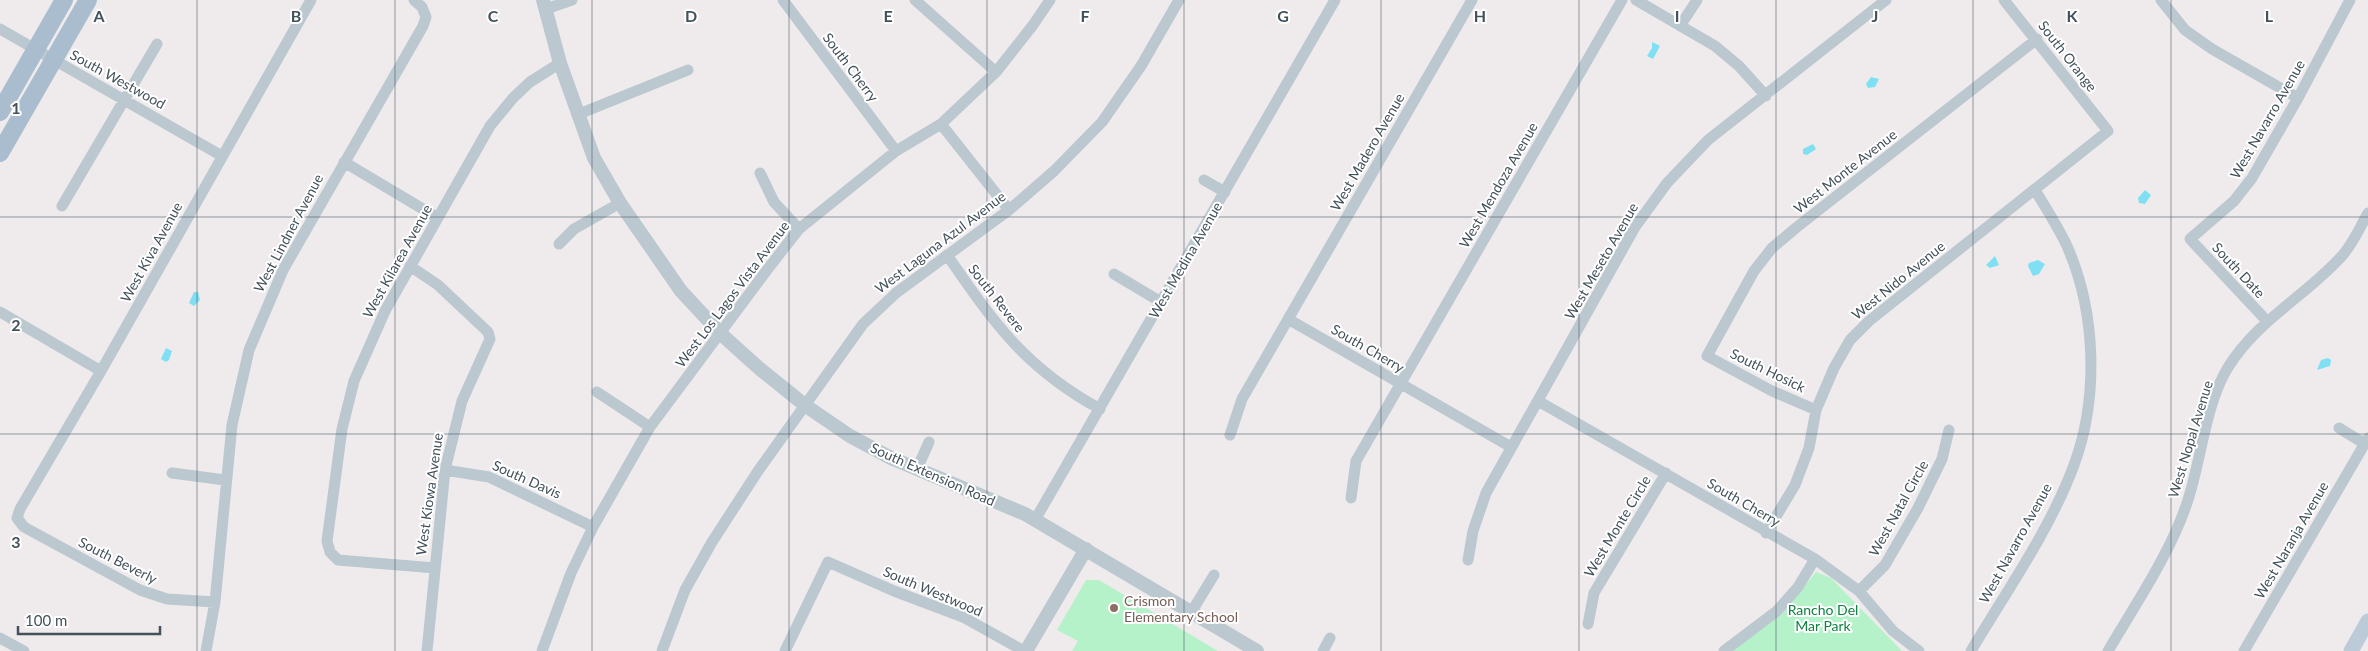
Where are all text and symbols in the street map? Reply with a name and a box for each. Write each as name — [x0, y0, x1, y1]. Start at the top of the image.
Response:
text: A — [92, 6, 105, 25]
text: B — [291, 6, 301, 25]
text: C — [488, 6, 499, 25]
text: D — [685, 6, 697, 25]
text: E — [883, 6, 893, 25]
text: F — [1080, 6, 1090, 25]
text: G — [1277, 6, 1289, 25]
text: H — [1474, 6, 1486, 25]
text: I — [1675, 6, 1679, 25]
text: J — [1872, 6, 1878, 25]
text: K — [2067, 6, 2079, 25]
text: L — [2265, 6, 2274, 25]
street label: South Orange — [2035, 17, 2101, 95]
street label: South Cherry — [820, 29, 883, 105]
street label: South Westwood — [67, 46, 169, 112]
street label: West Navarro Avenue — [2226, 57, 2308, 181]
street label: West Madero Avenue — [1326, 90, 1408, 214]
text: 1 — [11, 98, 21, 117]
street label: West Mendoza Avenue — [1455, 119, 1541, 251]
street label: West Monte Avenue — [1790, 126, 1900, 216]
street label: West Lindner Avenue — [250, 171, 326, 295]
street label: West Laguna Azul Avenue — [871, 187, 1009, 297]
street label: West Kiva Avenue — [116, 199, 186, 305]
street label: West Medina Avenue — [1145, 199, 1225, 321]
street label: West Meseto Avenue — [1561, 200, 1641, 322]
street label: West Kilarea Avenue — [359, 201, 435, 321]
street label: West Los Lagos Vista Avenue — [671, 218, 793, 370]
street label: West Nido Avenue — [1848, 237, 1948, 323]
street label: South Date — [2209, 239, 2269, 301]
street label: South Revere — [965, 261, 1029, 335]
text: 2 — [11, 315, 21, 334]
street label: South Cherry — [1328, 320, 1408, 376]
street label: South Hosick — [1728, 345, 1809, 396]
street label: West Nopal Avenue — [2164, 378, 2216, 500]
street label: West Kiowa Avenue — [412, 432, 446, 556]
street label: South Extension Road — [868, 439, 998, 509]
street label: South Davis — [490, 456, 564, 502]
street label: West Natal Circle — [1865, 457, 1931, 559]
street label: West Monte Circle — [1580, 472, 1654, 580]
street label: South Cherry — [1704, 474, 1784, 530]
street label: West Naranja Avenue — [2250, 478, 2332, 602]
street label: West Navarro Avenue — [1975, 480, 2055, 606]
text: 3 — [11, 532, 21, 551]
street label: South Beverly — [76, 533, 161, 587]
street label: South Westwood — [881, 562, 985, 620]
place label: Crismon Elementary School — [1124, 592, 1238, 625]
park label: Rancho Del Mar Park — [1788, 601, 1858, 634]
marker: Crismon Elementary School — [1108, 602, 1120, 614]
scale bar — [18, 604, 160, 636]
text: 100 m — [25, 611, 67, 629]

